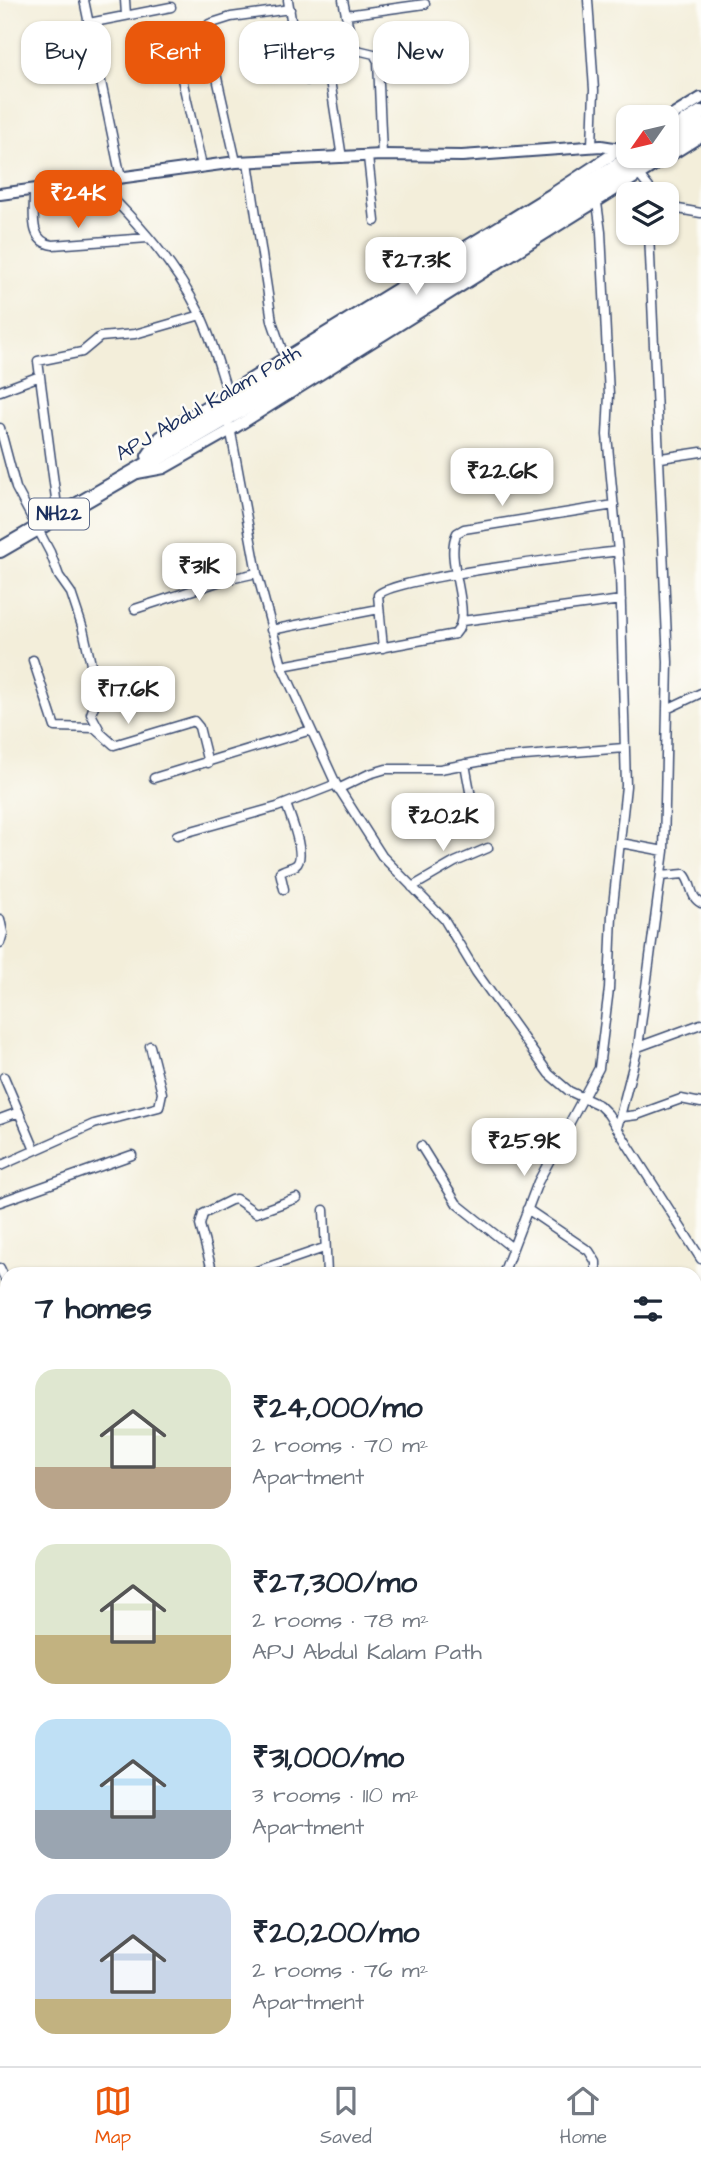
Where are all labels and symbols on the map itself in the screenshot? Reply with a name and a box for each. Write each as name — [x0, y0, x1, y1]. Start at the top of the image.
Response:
north arrow — [616, 105, 679, 168]
pin: ₹24K — [37, 170, 119, 230]
pin: ₹27.3K — [359, 238, 473, 297]
street label: APJ Abdul Kalam Path — [110, 338, 307, 468]
pin: ₹22.6K — [445, 448, 559, 508]
road number: NH22 — [29, 499, 89, 530]
pin: ₹31K — [158, 544, 240, 603]
pin: ₹17.6K — [71, 666, 185, 726]
pin: ₹20.2K — [386, 794, 500, 853]
pin: ₹25.9K — [467, 1118, 581, 1178]

